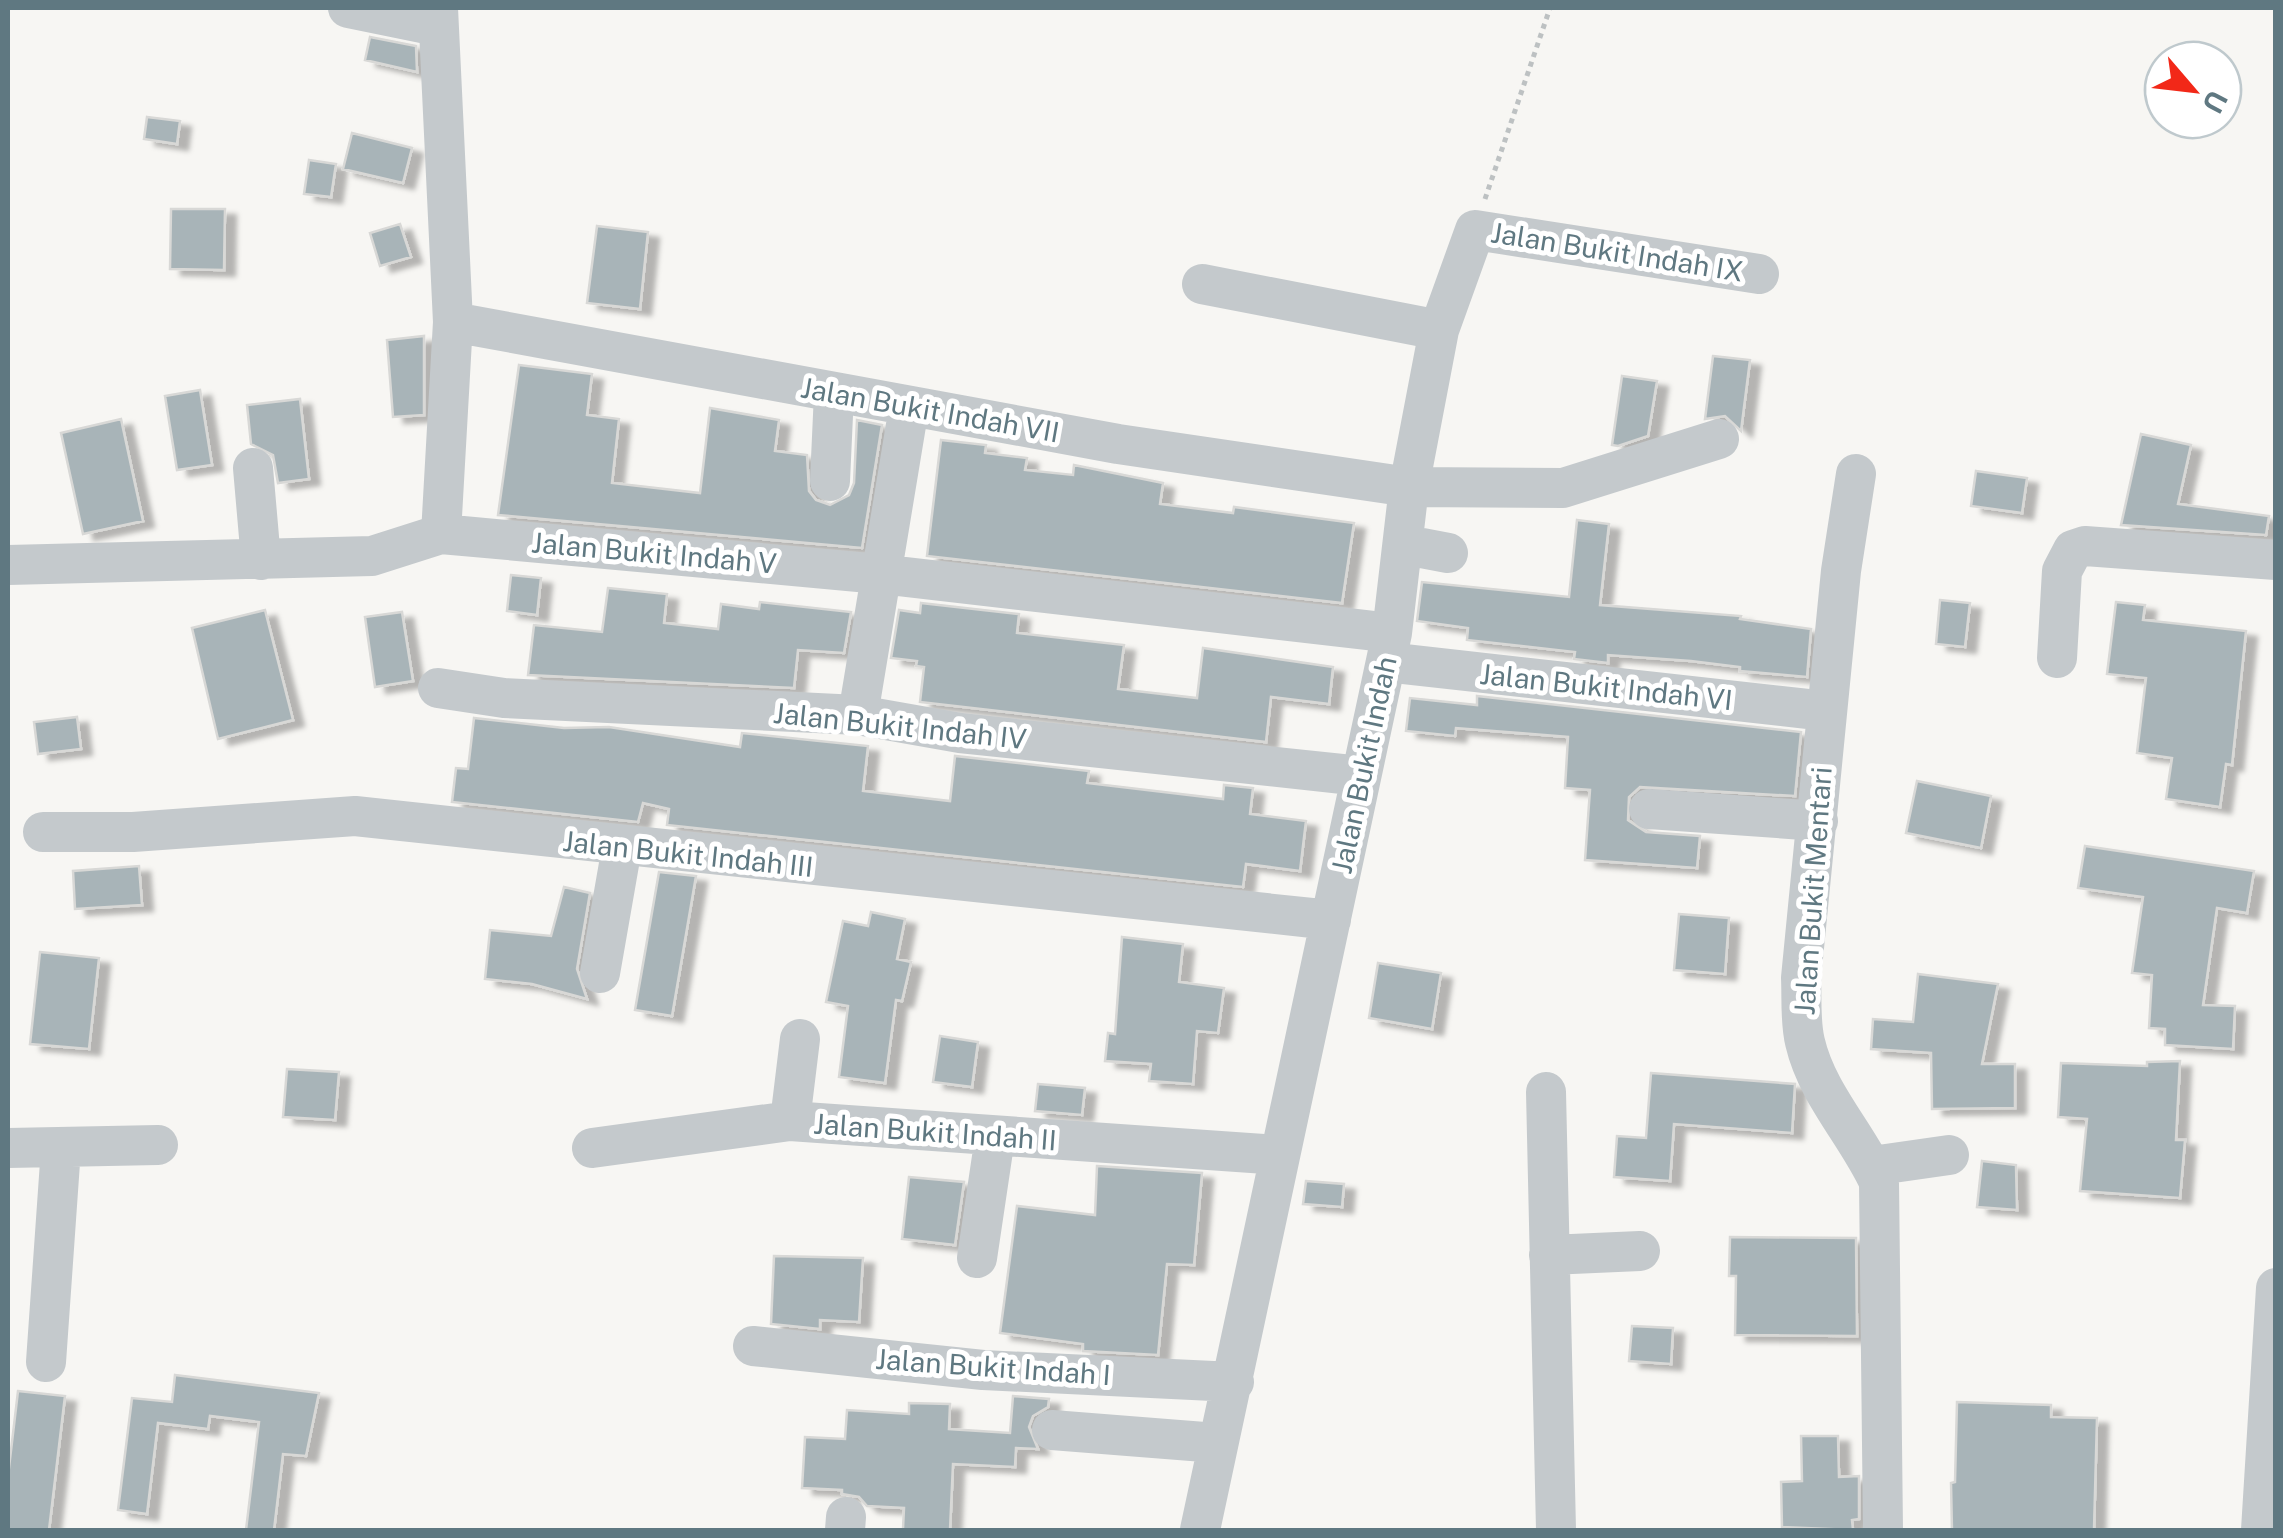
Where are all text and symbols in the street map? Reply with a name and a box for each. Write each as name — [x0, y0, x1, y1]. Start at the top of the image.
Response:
north arrow — [2143, 40, 2243, 140]
text: U — [2196, 85, 2235, 119]
street label: Jalan Bukit Indah IX — [1489, 215, 1746, 288]
street label: Jalan Bukit Indah VII — [798, 371, 1062, 449]
street label: Jalan Bukit Indah V — [530, 525, 778, 580]
street label: Jalan Bukit Indah — [1324, 653, 1403, 876]
street label: Jalan Bukit Indah VI — [1478, 657, 1734, 716]
street label: Jalan Bukit Indah IV — [772, 696, 1029, 755]
street label: Jalan Bukit Mentari — [1787, 766, 1838, 1016]
street label: Jalan Bukit Indah III — [561, 824, 815, 883]
street label: Jalan Bukit Indah II — [812, 1107, 1058, 1156]
street label: Jalan Bukit Indah I — [874, 1342, 1112, 1391]

